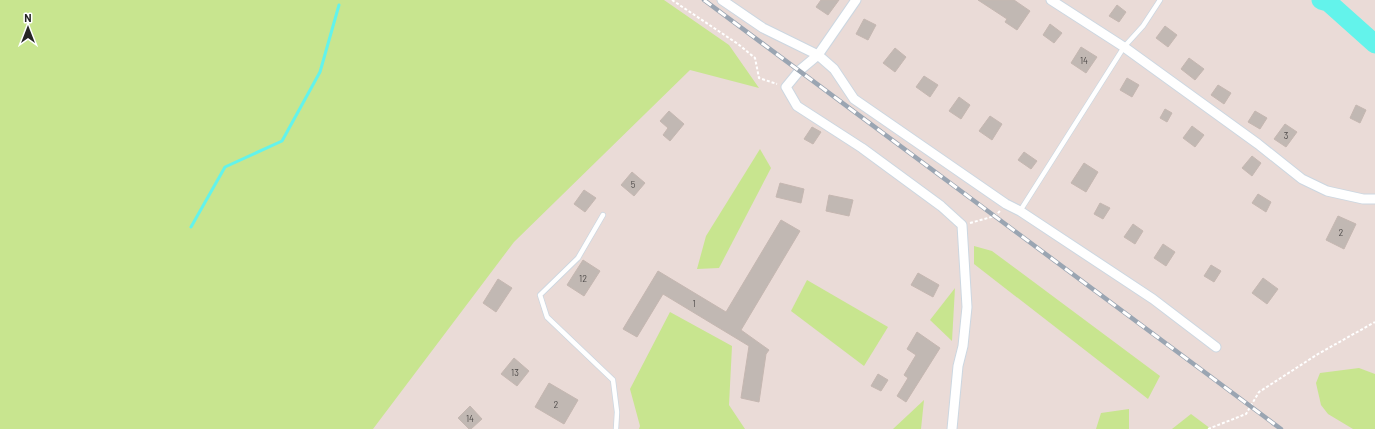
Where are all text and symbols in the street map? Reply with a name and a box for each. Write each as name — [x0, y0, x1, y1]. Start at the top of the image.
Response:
north arrow — [8, 8, 48, 48]
text: N — [24, 11, 32, 24]
house number: 14 — [1080, 55, 1088, 66]
house number: 3 — [1284, 130, 1289, 141]
house number: 5 — [631, 179, 636, 190]
house number: 2 — [1339, 227, 1344, 238]
house number: 12 — [579, 273, 587, 284]
house number: 1 — [692, 298, 696, 309]
house number: 13 — [511, 367, 519, 378]
house number: 2 — [554, 399, 559, 410]
house number: 14 — [466, 413, 474, 424]

